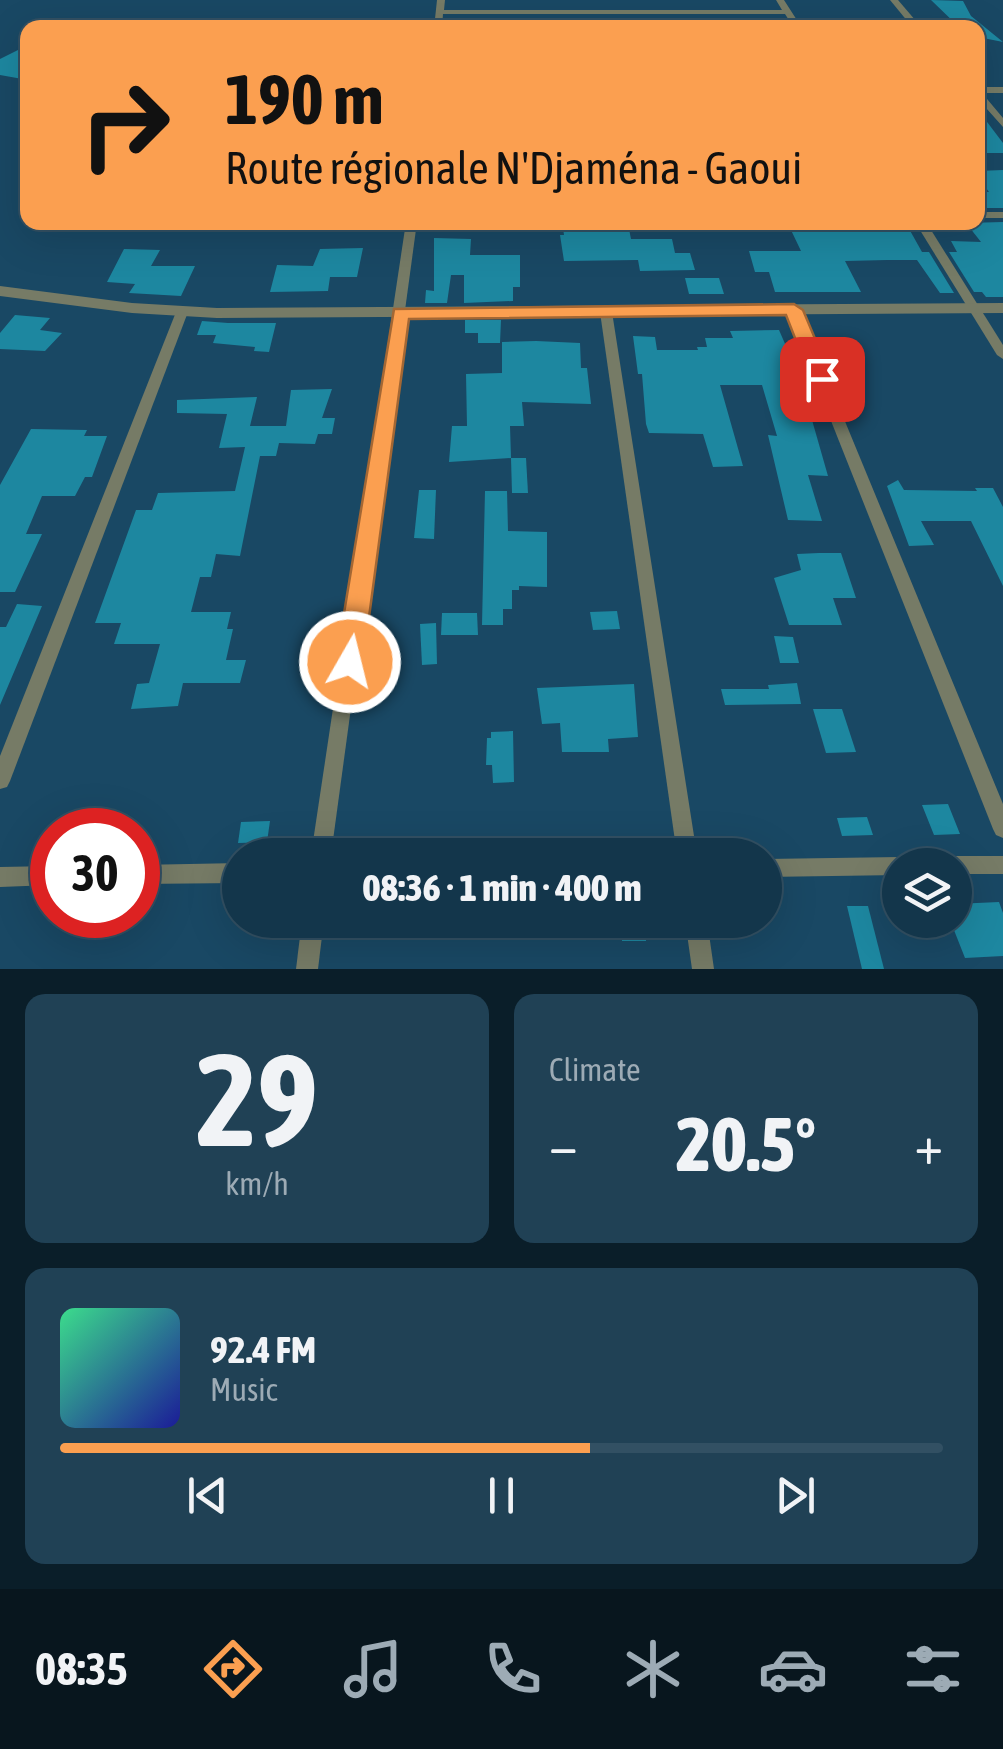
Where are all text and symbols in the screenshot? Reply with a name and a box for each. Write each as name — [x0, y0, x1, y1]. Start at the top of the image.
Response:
text: 190 m — [225, 59, 384, 139]
icon: right — [60, 60, 190, 190]
text: Route régionale N'Djaména - Gaoui — [225, 142, 802, 194]
pin — [780, 337, 865, 422]
icon: arrive — [795, 352, 850, 407]
position arrow — [298, 610, 402, 714]
speed limit sign: 30 — [30, 808, 160, 938]
map controls — [882, 848, 972, 938]
button: layers — [882, 848, 972, 938]
text: 08:36 · 1 min · 400 m — [362, 866, 642, 909]
text: 29 — [196, 1025, 318, 1174]
text: Climate — [549, 1051, 641, 1088]
text: 20.5° — [676, 1101, 816, 1187]
text: − — [549, 1113, 578, 1176]
text: + — [914, 1113, 943, 1176]
text: km/h — [225, 1165, 289, 1202]
text: 92.4 FM — [210, 1328, 316, 1371]
text: Music — [210, 1371, 277, 1408]
icon: previous — [180, 1468, 235, 1523]
icon: pause — [474, 1468, 529, 1523]
icon: next — [768, 1468, 823, 1523]
icon: directions — [198, 1634, 268, 1704]
icon: music — [338, 1634, 408, 1704]
icon: phone — [478, 1634, 548, 1704]
icon: climate — [618, 1634, 688, 1704]
icon: car — [758, 1634, 828, 1704]
icon: filters — [898, 1634, 968, 1704]
text: 08:35 — [35, 1643, 128, 1695]

